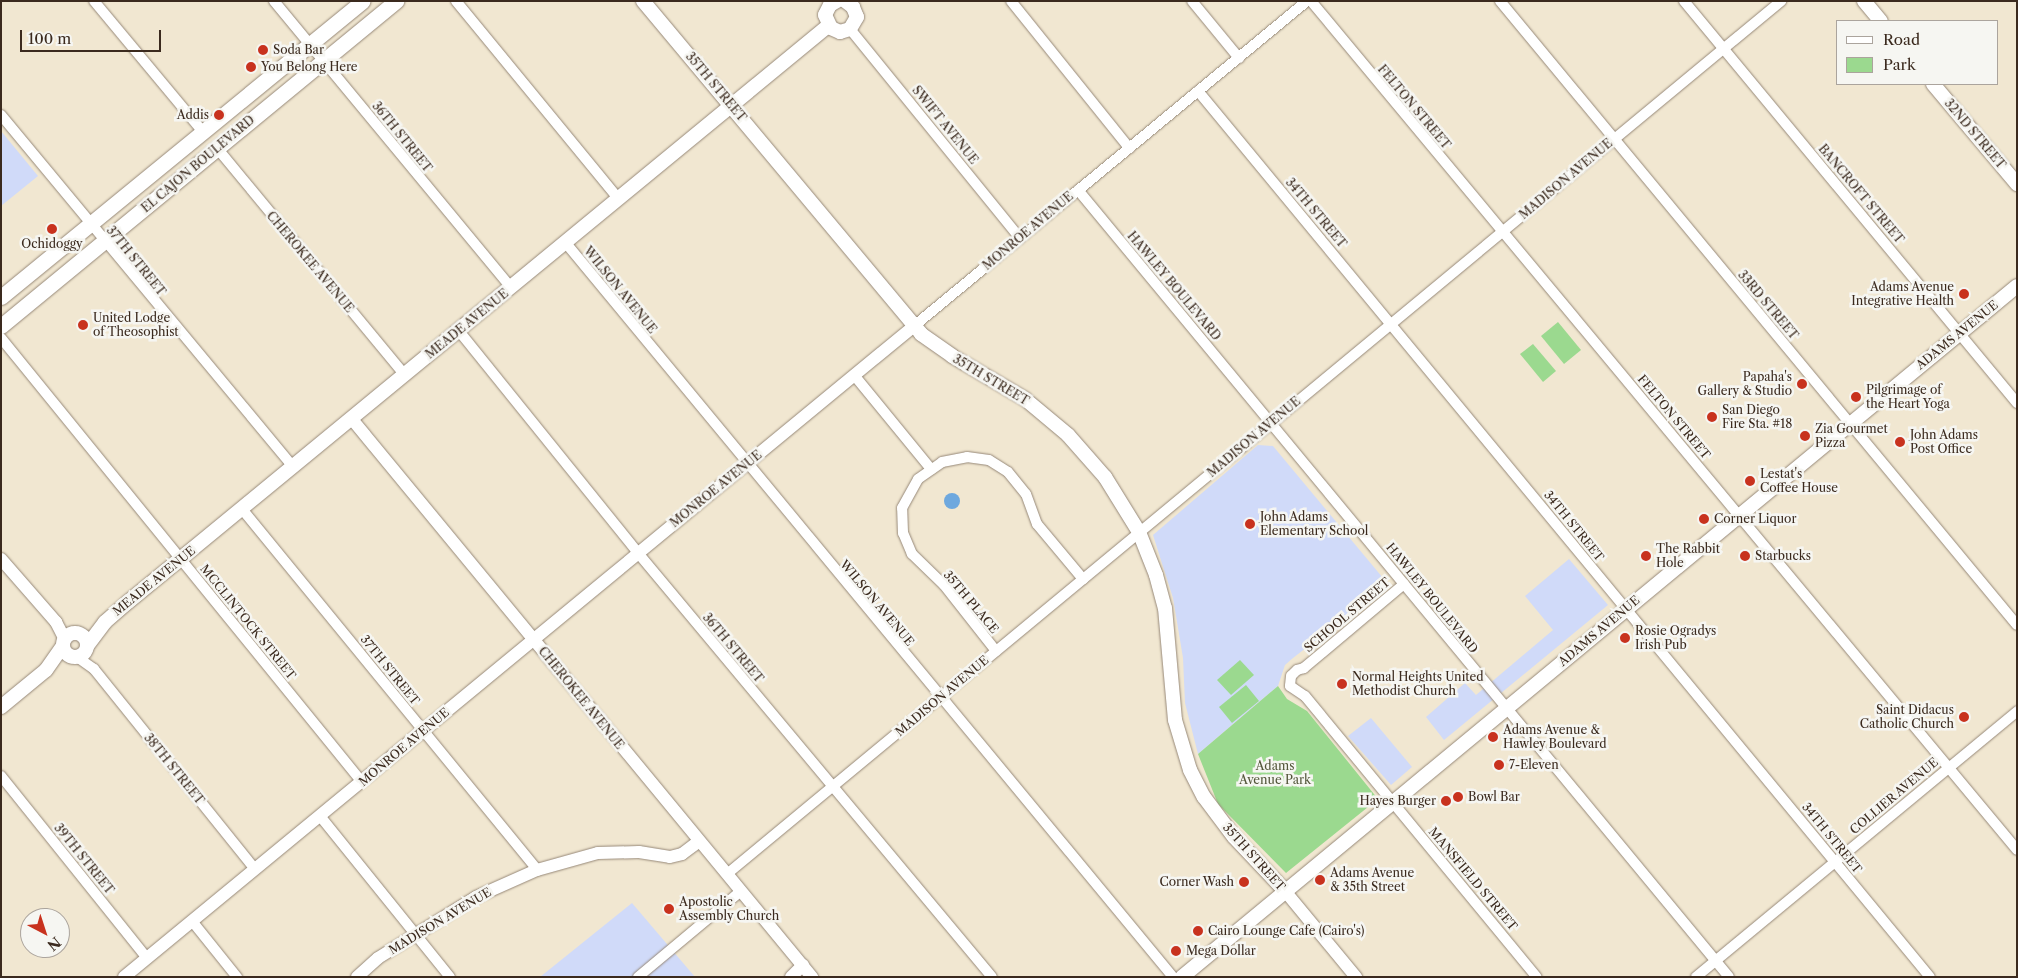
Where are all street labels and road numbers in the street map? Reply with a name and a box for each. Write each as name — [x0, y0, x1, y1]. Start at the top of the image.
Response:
street label: 35TH STREET — [683, 49, 749, 125]
street label: FELTON STREET — [1375, 62, 1453, 152]
street label: SWIFT AVENUE — [909, 83, 981, 167]
street label: 32ND STREET — [1942, 96, 2008, 172]
street label: 36TH STREET — [369, 99, 435, 175]
street label: EL CAJON BOULEVARD — [138, 112, 258, 216]
street label: MADISON AVENUE — [1516, 136, 1616, 222]
street label: BANCROFT STREET — [1815, 141, 1907, 247]
street label: 34TH STREET — [1283, 175, 1349, 251]
street label: MONROE AVENUE — [980, 189, 1076, 273]
street label: CHEROKEE AVENUE — [263, 208, 357, 316]
street label: 37TH STREET — [104, 223, 168, 299]
street label: HAWLEY BOULEVARD — [1124, 229, 1224, 343]
street label: WILSON AVENUE — [580, 244, 660, 336]
street label: 33RD STREET — [1735, 268, 1801, 342]
street label: MEADE AVENUE — [423, 286, 511, 362]
street label: ADAMS AVENUE — [1913, 297, 2001, 373]
street label: 35TH STREET — [950, 352, 1032, 408]
street label: FELTON STREET — [1635, 372, 1713, 462]
street label: MADISON AVENUE — [1204, 394, 1304, 480]
street label: MONROE AVENUE — [667, 448, 765, 530]
street label: 34TH STREET — [1541, 488, 1607, 564]
street label: HAWLEY BOULEVARD — [1383, 540, 1481, 656]
street label: MEADE AVENUE — [110, 543, 198, 619]
street label: WILSON AVENUE — [837, 557, 917, 649]
street label: MCCLINTOCK STREET — [197, 562, 299, 682]
street label: 35TH PLACE — [941, 568, 1001, 636]
street label: SCHOOL STREET — [1301, 575, 1393, 655]
street label: ADAMS AVENUE — [1555, 593, 1643, 669]
street label: 36TH STREET — [700, 610, 766, 686]
street label: 37TH STREET — [358, 632, 422, 708]
street label: CHEROKEE AVENUE — [535, 644, 627, 752]
street label: MADISON AVENUE — [892, 653, 992, 739]
street label: MONROE AVENUE — [356, 705, 452, 789]
street label: 38TH STREET — [141, 731, 207, 807]
street label: COLLIER AVENUE — [1847, 755, 1941, 837]
street label: 34TH STREET — [1799, 800, 1865, 876]
street label: 35TH STREET — [1220, 820, 1288, 894]
street label: 39TH STREET — [51, 821, 117, 897]
street label: MANSFIELD STREET — [1426, 825, 1520, 933]
street label: MADISON AVENUE — [386, 885, 494, 957]

